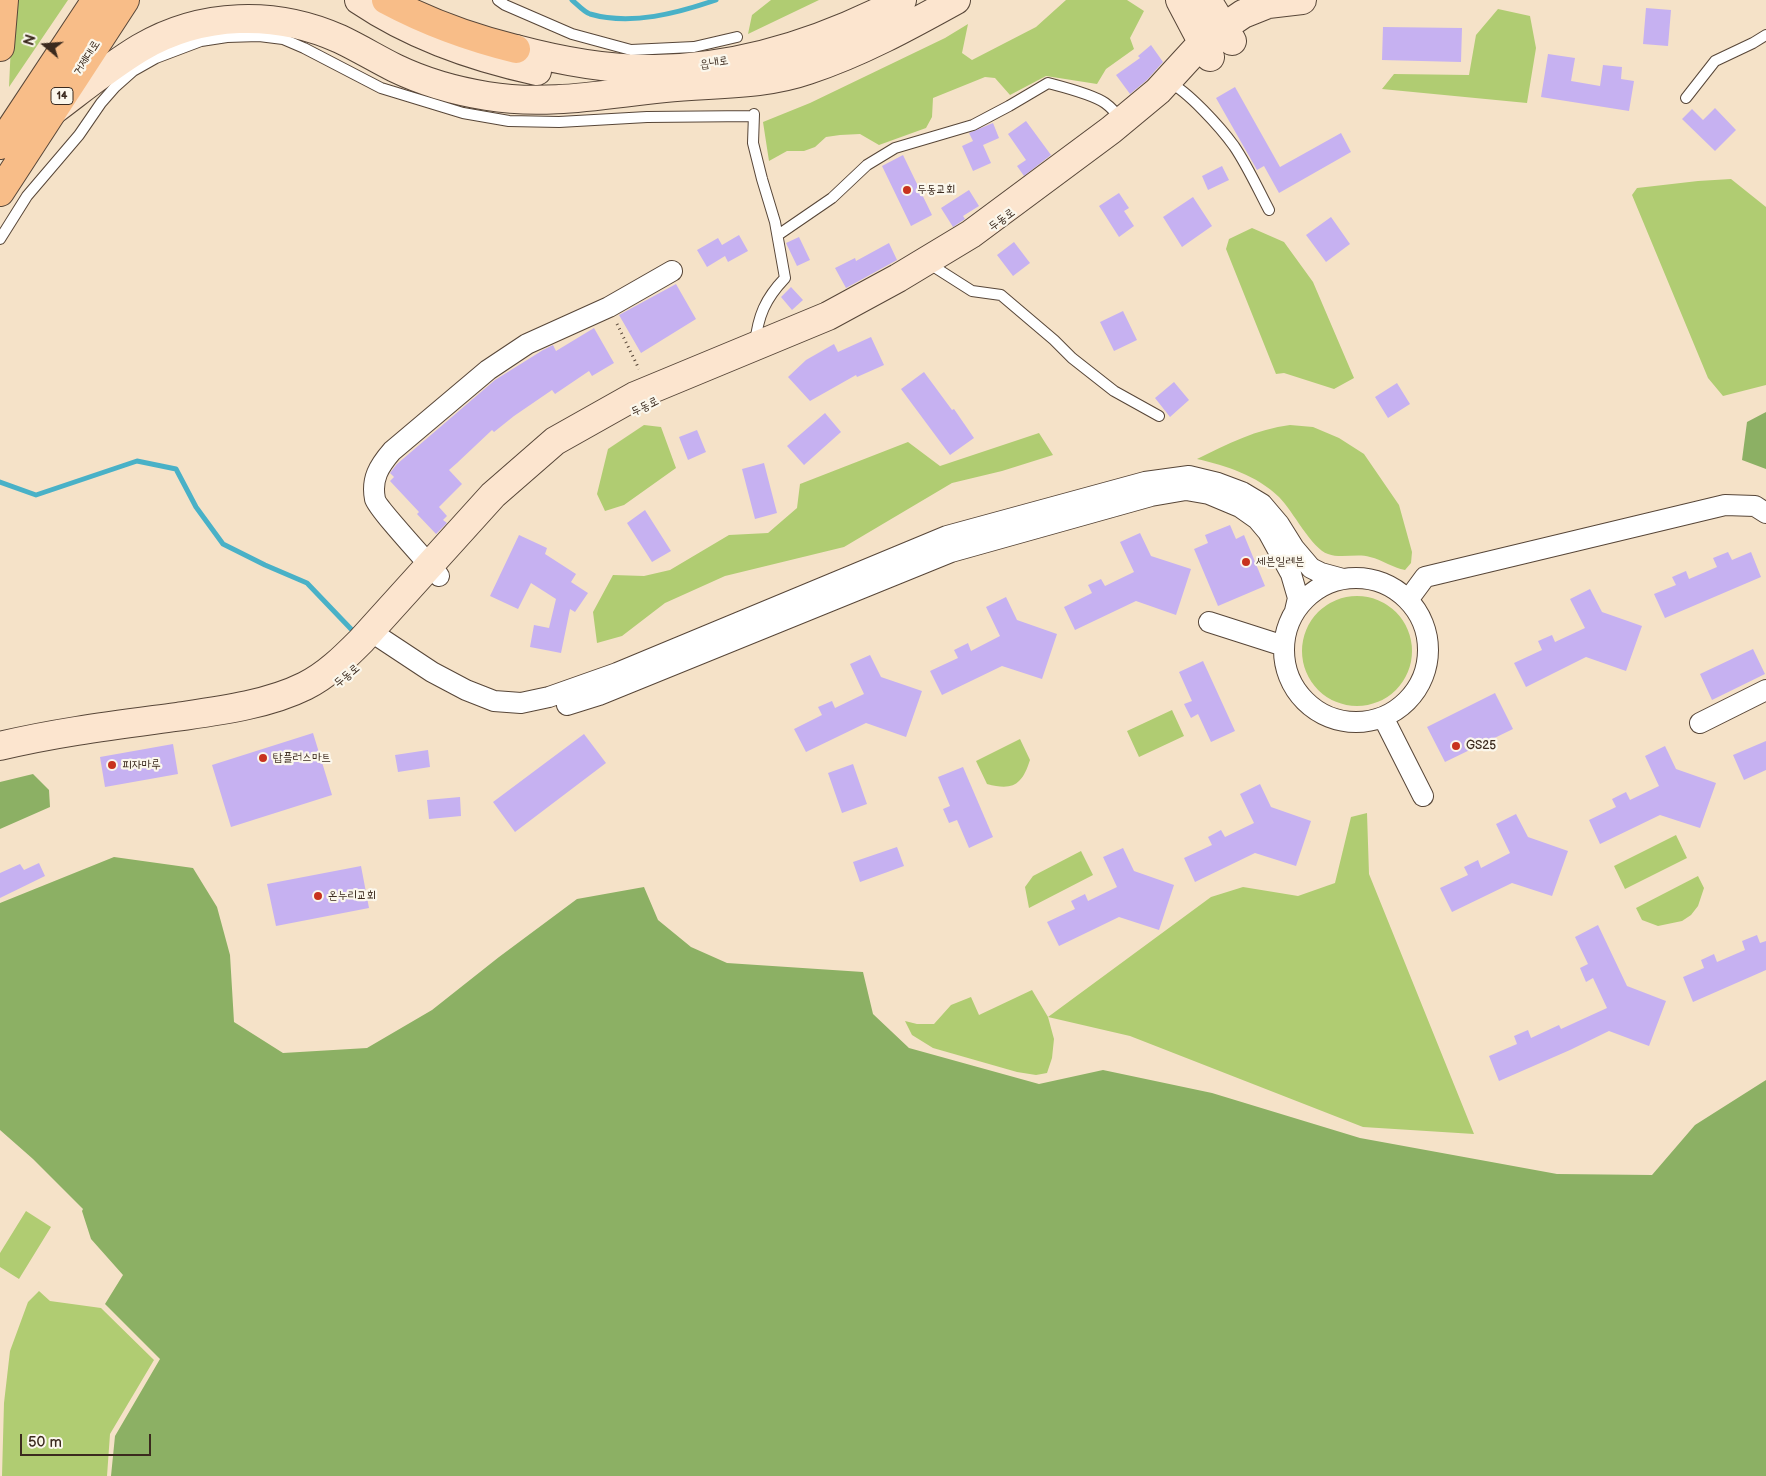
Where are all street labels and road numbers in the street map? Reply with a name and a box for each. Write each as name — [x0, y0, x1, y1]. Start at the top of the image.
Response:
street label: 거제대로 — [70, 38, 104, 78]
street label: 읍내로 — [699, 54, 729, 72]
road number: 14 — [51, 88, 73, 104]
street label: 두동로 — [986, 206, 1018, 234]
street label: 두동로 — [629, 394, 661, 420]
street label: 두동로 — [331, 661, 363, 691]

